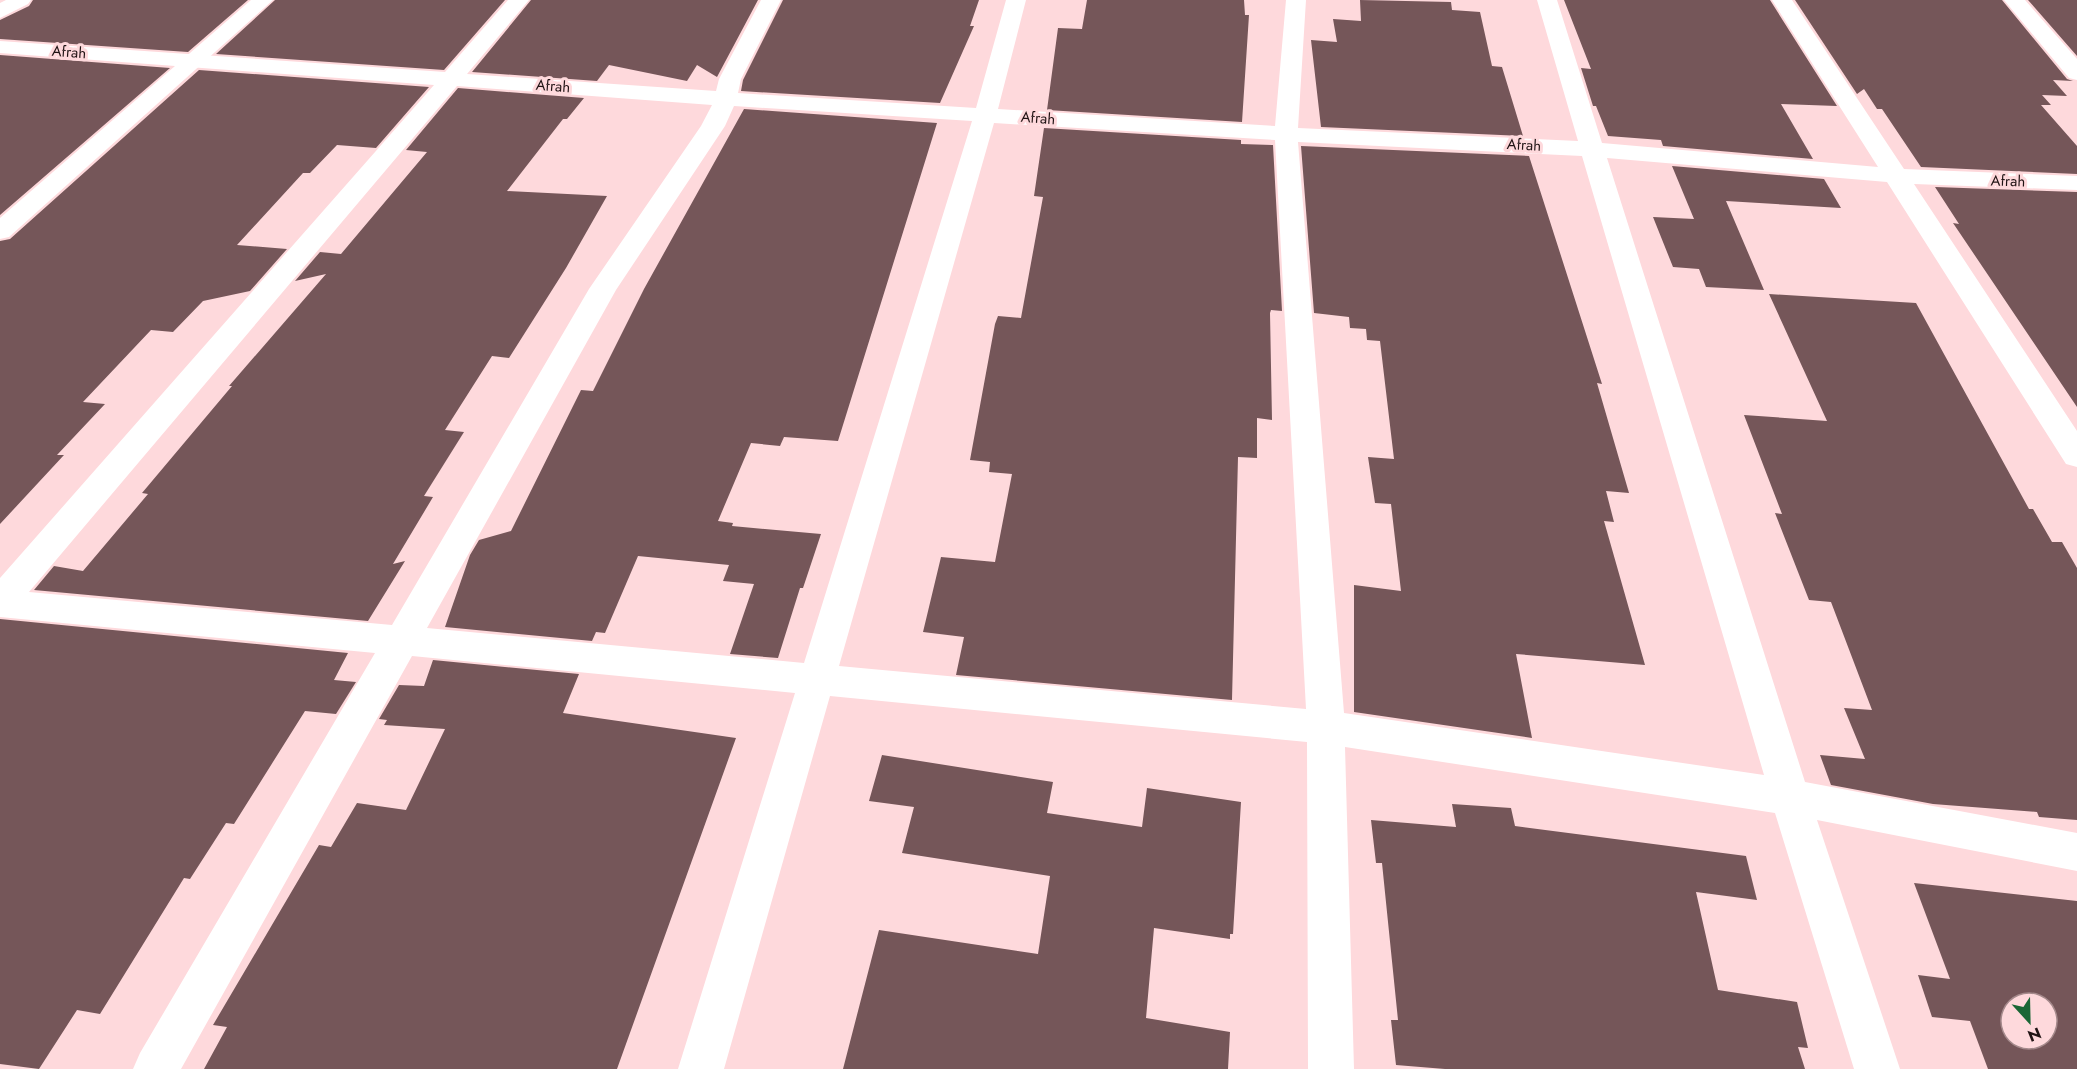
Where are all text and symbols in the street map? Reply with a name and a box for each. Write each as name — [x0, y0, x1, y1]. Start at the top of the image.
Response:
street label: Afrah — [51, 40, 87, 64]
street label: Afrah — [535, 74, 571, 98]
street label: Afrah — [1020, 106, 1056, 130]
street label: Afrah — [1506, 133, 1542, 157]
street label: Afrah — [1990, 169, 2026, 193]
north arrow — [1999, 991, 2059, 1051]
text: N — [2024, 1021, 2045, 1047]

